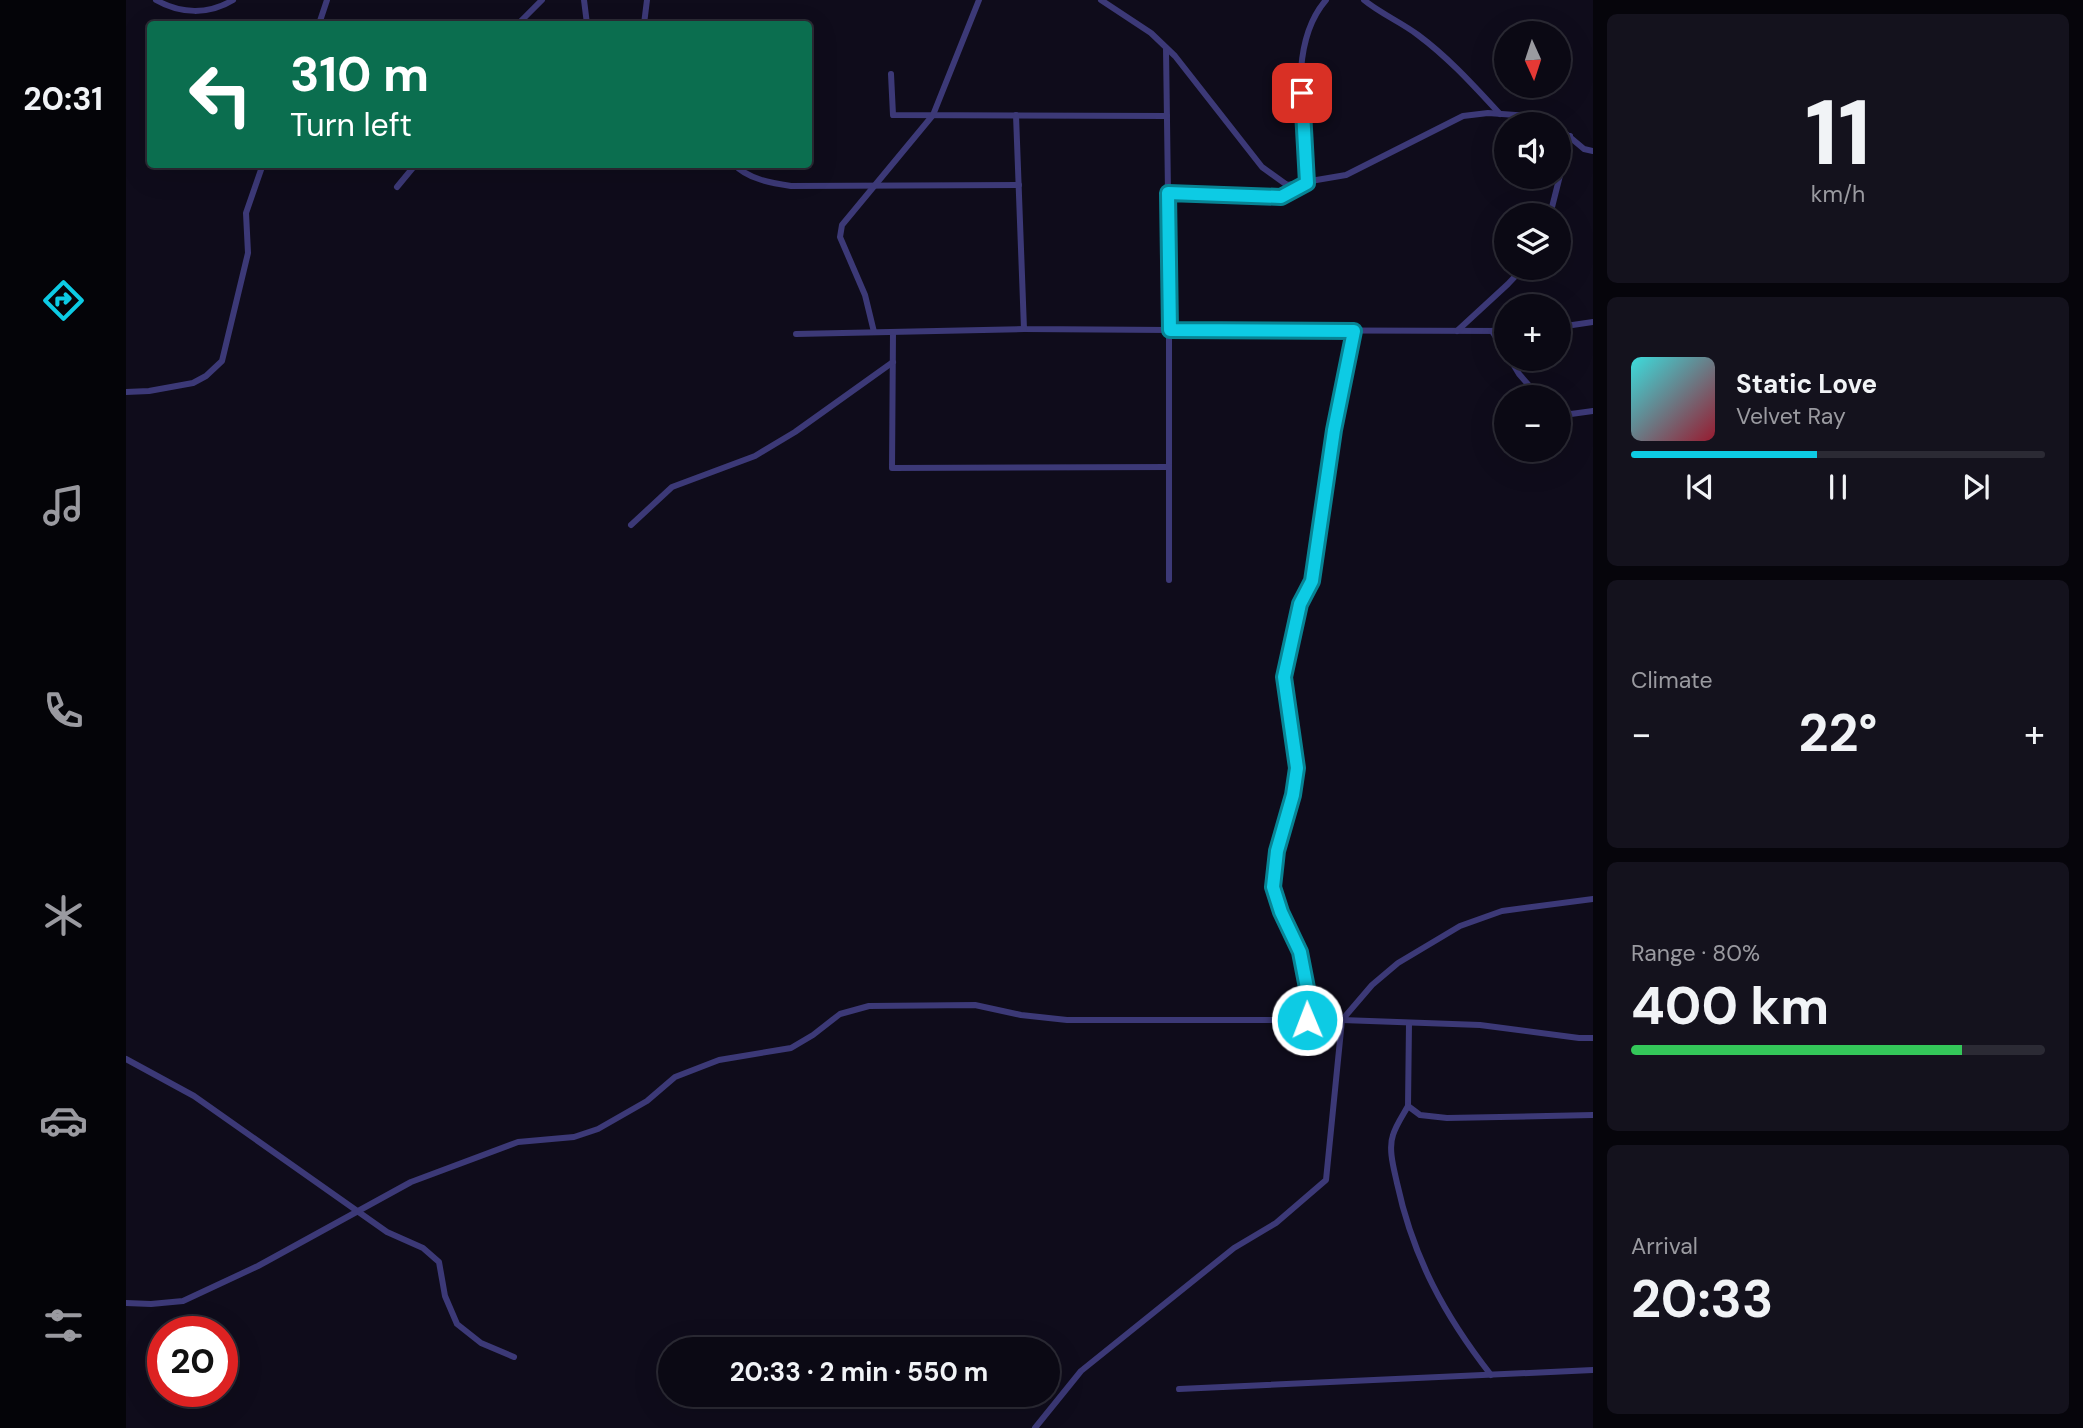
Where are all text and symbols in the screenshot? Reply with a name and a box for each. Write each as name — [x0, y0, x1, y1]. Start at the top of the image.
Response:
north arrow — [1494, 21, 1572, 98]
map controls — [1494, 21, 1571, 462]
text: 310 m — [290, 42, 429, 106]
icon: left — [175, 49, 266, 140]
pin — [1272, 63, 1332, 123]
icon: arrive — [1283, 74, 1321, 112]
text: 11 — [1805, 74, 1871, 192]
text: 20:31 — [23, 78, 103, 120]
text: Turn left — [290, 104, 412, 146]
button: sound — [1494, 112, 1571, 189]
text: km/h — [1811, 179, 1865, 209]
button: layers — [1494, 203, 1571, 280]
icon: directions — [39, 276, 88, 325]
button: + — [1494, 294, 1571, 371]
text: Static Love — [1736, 367, 1877, 401]
button: − — [1494, 385, 1571, 462]
text: Velvet Ray — [1736, 401, 1846, 431]
icon: previous — [1681, 468, 1719, 506]
icon: pause — [1819, 468, 1857, 506]
icon: next — [1957, 468, 1995, 506]
icon: music — [39, 481, 88, 530]
text: Climate — [1631, 665, 1713, 695]
icon: phone — [39, 686, 88, 735]
text: 22° — [1799, 699, 1877, 767]
text: − — [1631, 709, 1652, 759]
text: + — [2024, 709, 2045, 759]
icon: climate — [39, 891, 88, 940]
text: Range · 80% — [1631, 938, 1760, 968]
text: 400 km — [1631, 972, 1829, 1040]
position arrow — [1270, 983, 1344, 1057]
icon: car — [39, 1096, 88, 1145]
text: Arrival — [1631, 1231, 1698, 1261]
text: 20:33 — [1631, 1265, 1773, 1333]
icon: filters — [39, 1301, 88, 1350]
speed limit sign: 20 — [147, 1316, 238, 1407]
text: 20:33 · 2 min · 550 m — [730, 1355, 988, 1389]

